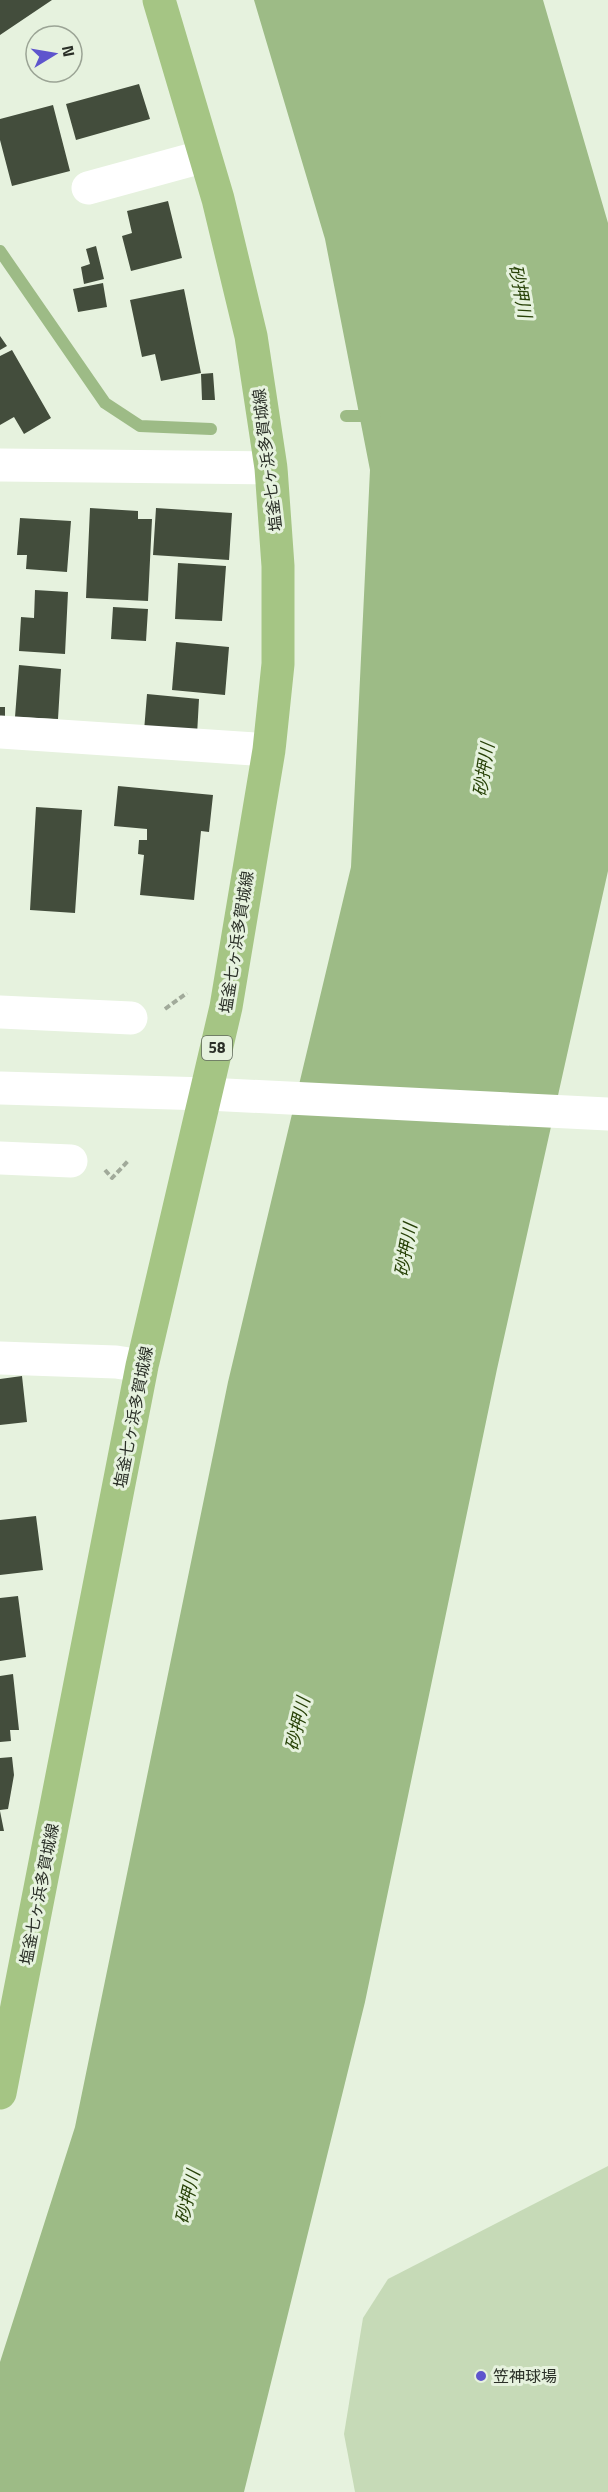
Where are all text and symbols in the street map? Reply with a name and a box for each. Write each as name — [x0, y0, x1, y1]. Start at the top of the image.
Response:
north arrow — [24, 24, 84, 84]
text: N — [56, 43, 82, 59]
water label: 砂押川 — [502, 262, 539, 322]
street label: 塩釜七ヶ浜多賀城線 — [246, 387, 288, 533]
water label: 砂押川 — [466, 739, 501, 799]
street label: 塩釜七ヶ浜多賀城線 — [213, 869, 259, 1015]
road number: 58 — [202, 1036, 232, 1060]
water label: 砂押川 — [388, 1219, 424, 1279]
street label: 塩釜七ヶ浜多賀城線 — [107, 1344, 159, 1490]
water label: 砂押川 — [278, 1693, 317, 1753]
street label: 塩釜七ヶ浜多賀城線 — [13, 1821, 65, 1967]
water label: 砂押川 — [168, 2166, 207, 2226]
place label: 笠神球場 — [493, 2364, 557, 2388]
marker: 笠神球場 — [474, 2369, 488, 2383]

